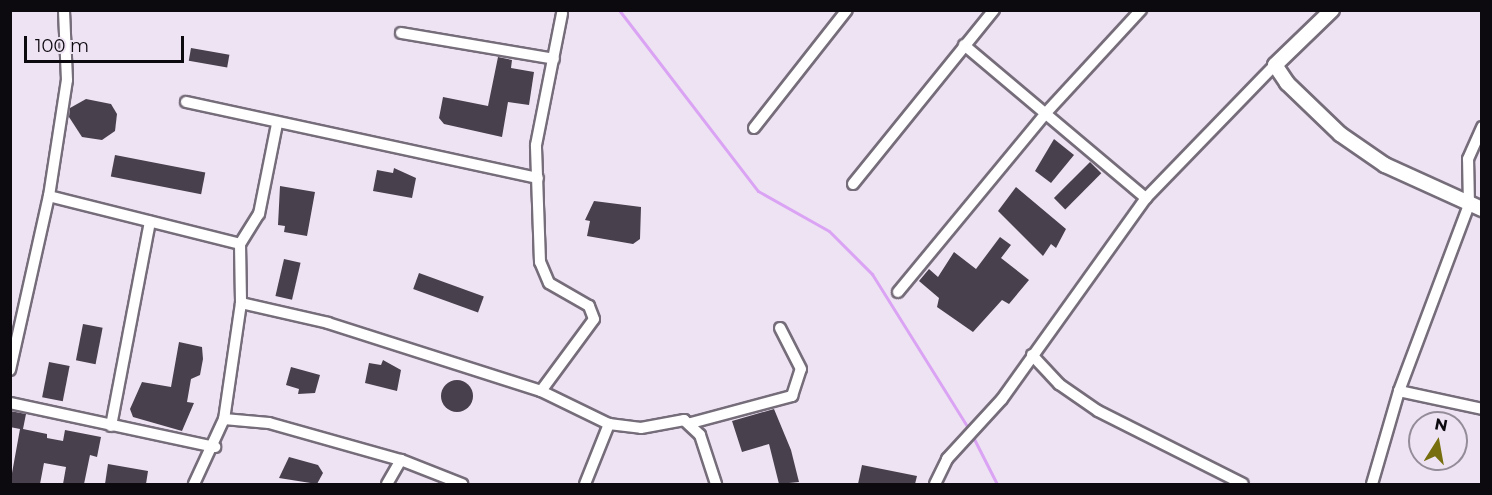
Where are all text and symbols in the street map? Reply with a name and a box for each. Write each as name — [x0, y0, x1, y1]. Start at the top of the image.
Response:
scale bar — [27, 24, 188, 62]
text: 100 m — [35, 35, 89, 57]
north arrow — [1408, 411, 1468, 471]
text: N — [1433, 414, 1449, 435]

